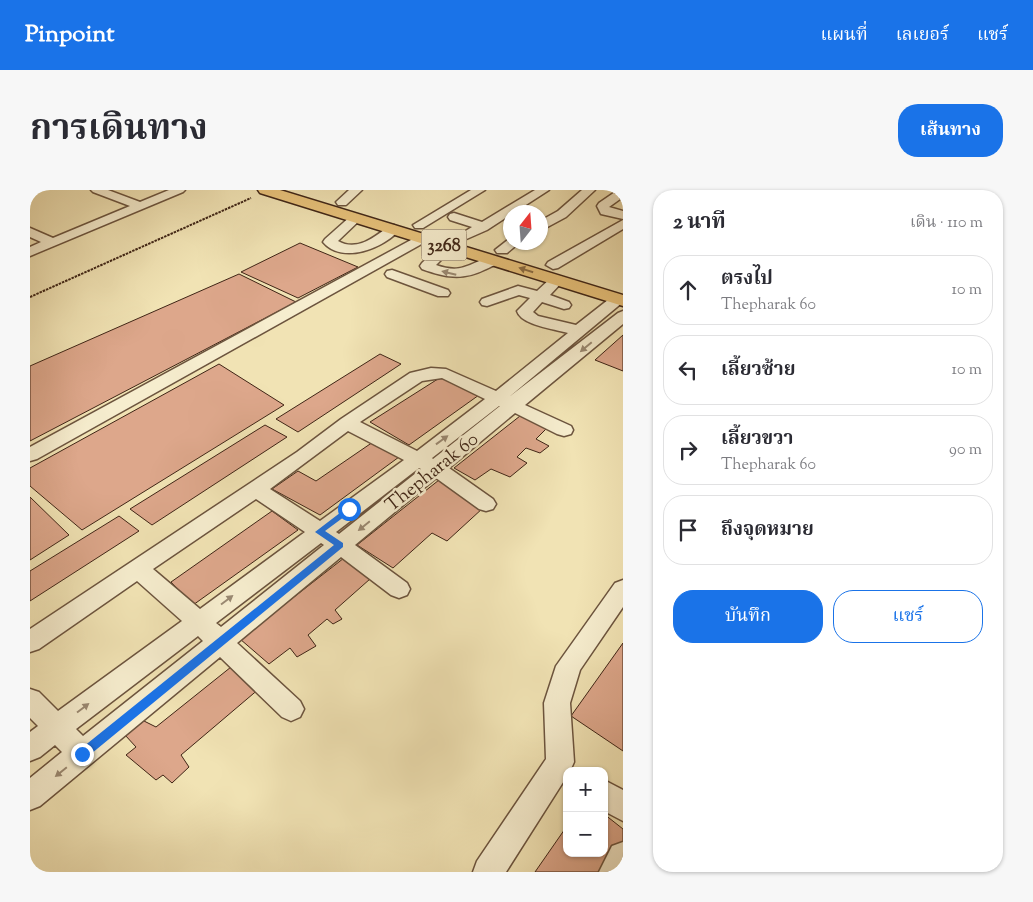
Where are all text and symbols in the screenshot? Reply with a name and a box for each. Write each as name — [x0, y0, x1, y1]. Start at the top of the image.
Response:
text: Pinpoint — [25, 18, 114, 52]
text: แผนที่ — [820, 23, 868, 49]
text: เลเยอร์ — [896, 23, 949, 49]
text: แชร์ — [977, 23, 1008, 49]
button: เส้นทาง — [898, 104, 1003, 157]
text: การเดินทาง — [30, 105, 208, 156]
north arrow — [503, 205, 548, 250]
text: 2 นาที — [673, 208, 726, 238]
text: เดิน · 110 m — [910, 212, 983, 235]
road number: 3268 — [422, 230, 466, 260]
one-way arrow — [519, 266, 534, 274]
text: ตรงไป — [721, 266, 773, 293]
one-way arrow — [441, 269, 456, 277]
icon: ahead — [674, 276, 702, 304]
text: 10 m — [952, 279, 982, 302]
text: Thepharak 60 — [721, 294, 816, 317]
one-way arrow — [579, 342, 592, 353]
icon: left — [674, 356, 702, 384]
text: เลี้ยวซ้าย — [721, 357, 795, 384]
text: 10 m — [952, 359, 982, 382]
text: เลี้ยวขวา — [721, 426, 793, 453]
street label: Thepharak 60 — [380, 427, 485, 519]
one-way arrow — [435, 435, 449, 445]
icon: right — [674, 436, 702, 464]
text: 90 m — [949, 439, 982, 462]
text: Thepharak 60 — [721, 454, 816, 477]
route start — [338, 498, 361, 521]
icon: arrive — [674, 516, 702, 544]
text: ถึงจุดหมาย — [721, 517, 814, 544]
one-way arrow — [357, 521, 370, 532]
button: บันทึก — [673, 590, 823, 643]
button: แชร์ — [833, 590, 983, 643]
one-way arrow — [220, 594, 233, 605]
one-way arrow — [76, 702, 89, 713]
route end — [71, 743, 94, 766]
one-way arrow — [54, 766, 67, 777]
map controls — [563, 767, 608, 857]
button: + — [563, 767, 608, 812]
button: − — [563, 812, 608, 857]

